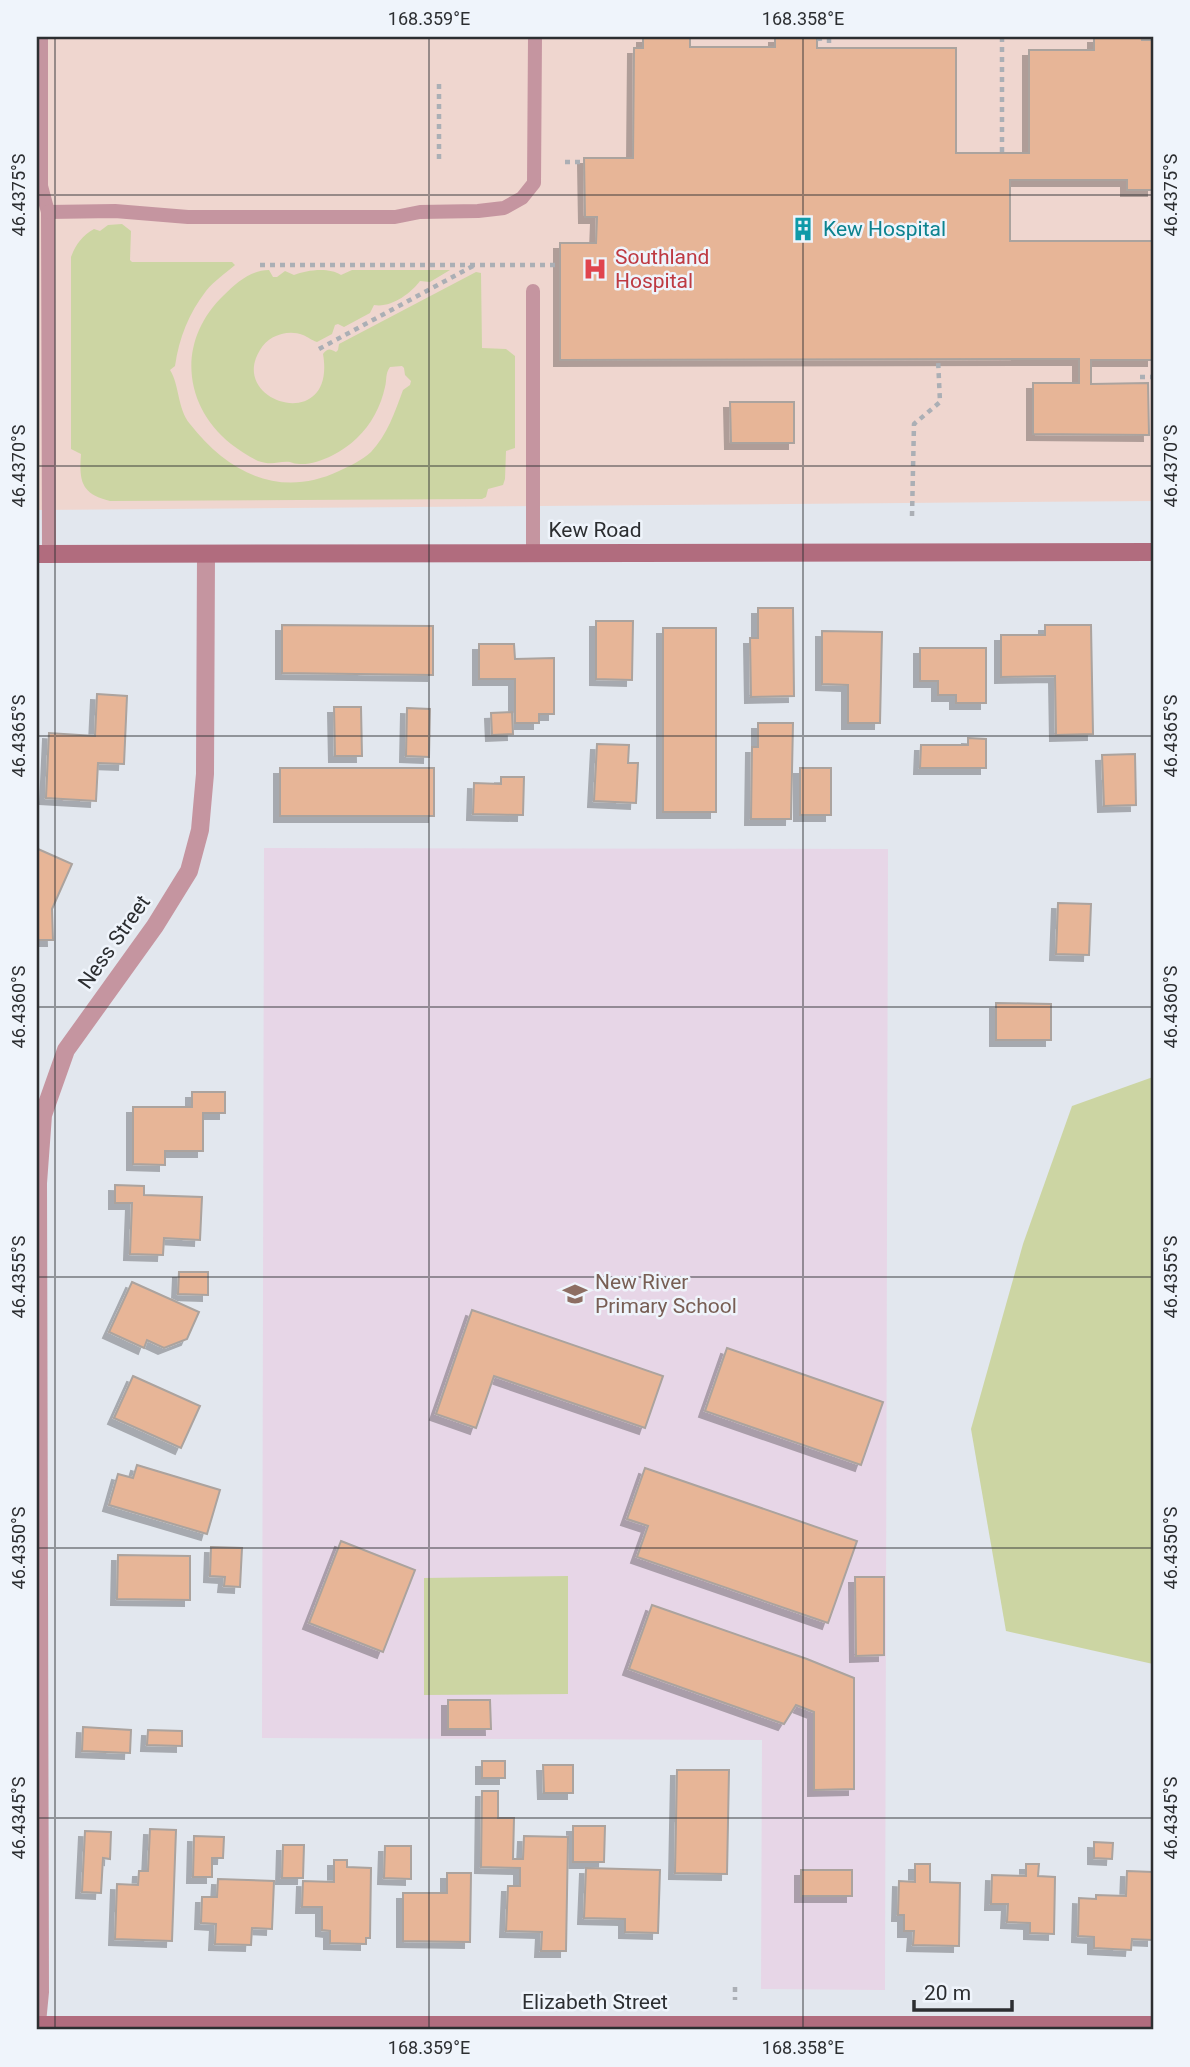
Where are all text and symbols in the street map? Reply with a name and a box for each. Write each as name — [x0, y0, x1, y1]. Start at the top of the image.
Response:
text: 168.359°E — [388, 8, 470, 29]
text: 168.358°E — [762, 8, 844, 29]
text: 46.4375°S — [8, 153, 29, 236]
text: 46.4375°S — [1160, 153, 1181, 236]
building icon: Kew Hospital — [789, 215, 817, 243]
place label: Kew Hospital — [823, 217, 946, 241]
place label: Southland Hospital — [615, 245, 709, 293]
hospital icon: Southland Hospital — [581, 255, 609, 283]
text: 46.4370°S — [8, 424, 29, 507]
text: 46.4370°S — [1160, 424, 1181, 507]
street label: Kew Road — [548, 518, 642, 542]
text: 46.4365°S — [8, 694, 29, 777]
text: 46.4365°S — [1160, 694, 1181, 777]
street label: Ness Street — [73, 891, 155, 993]
text: 46.4360°S — [8, 965, 29, 1048]
text: 46.4360°S — [1160, 965, 1181, 1048]
text: 46.4355°S — [8, 1235, 29, 1318]
text: 46.4355°S — [1160, 1235, 1181, 1318]
place label: New River Primary School — [595, 1270, 737, 1318]
school or university icon: New River Primary School — [561, 1280, 589, 1308]
text: 46.4350°S — [8, 1506, 29, 1589]
text: 46.4350°S — [1160, 1506, 1181, 1589]
text: 46.4345°S — [8, 1776, 29, 1859]
text: 46.4345°S — [1160, 1776, 1181, 1859]
scale bar — [914, 1969, 1012, 2013]
text: 20 m — [924, 1981, 971, 2005]
street label: Elizabeth Street — [522, 1990, 668, 2014]
text: 168.359°E — [388, 2037, 470, 2058]
text: 168.358°E — [762, 2037, 844, 2058]

